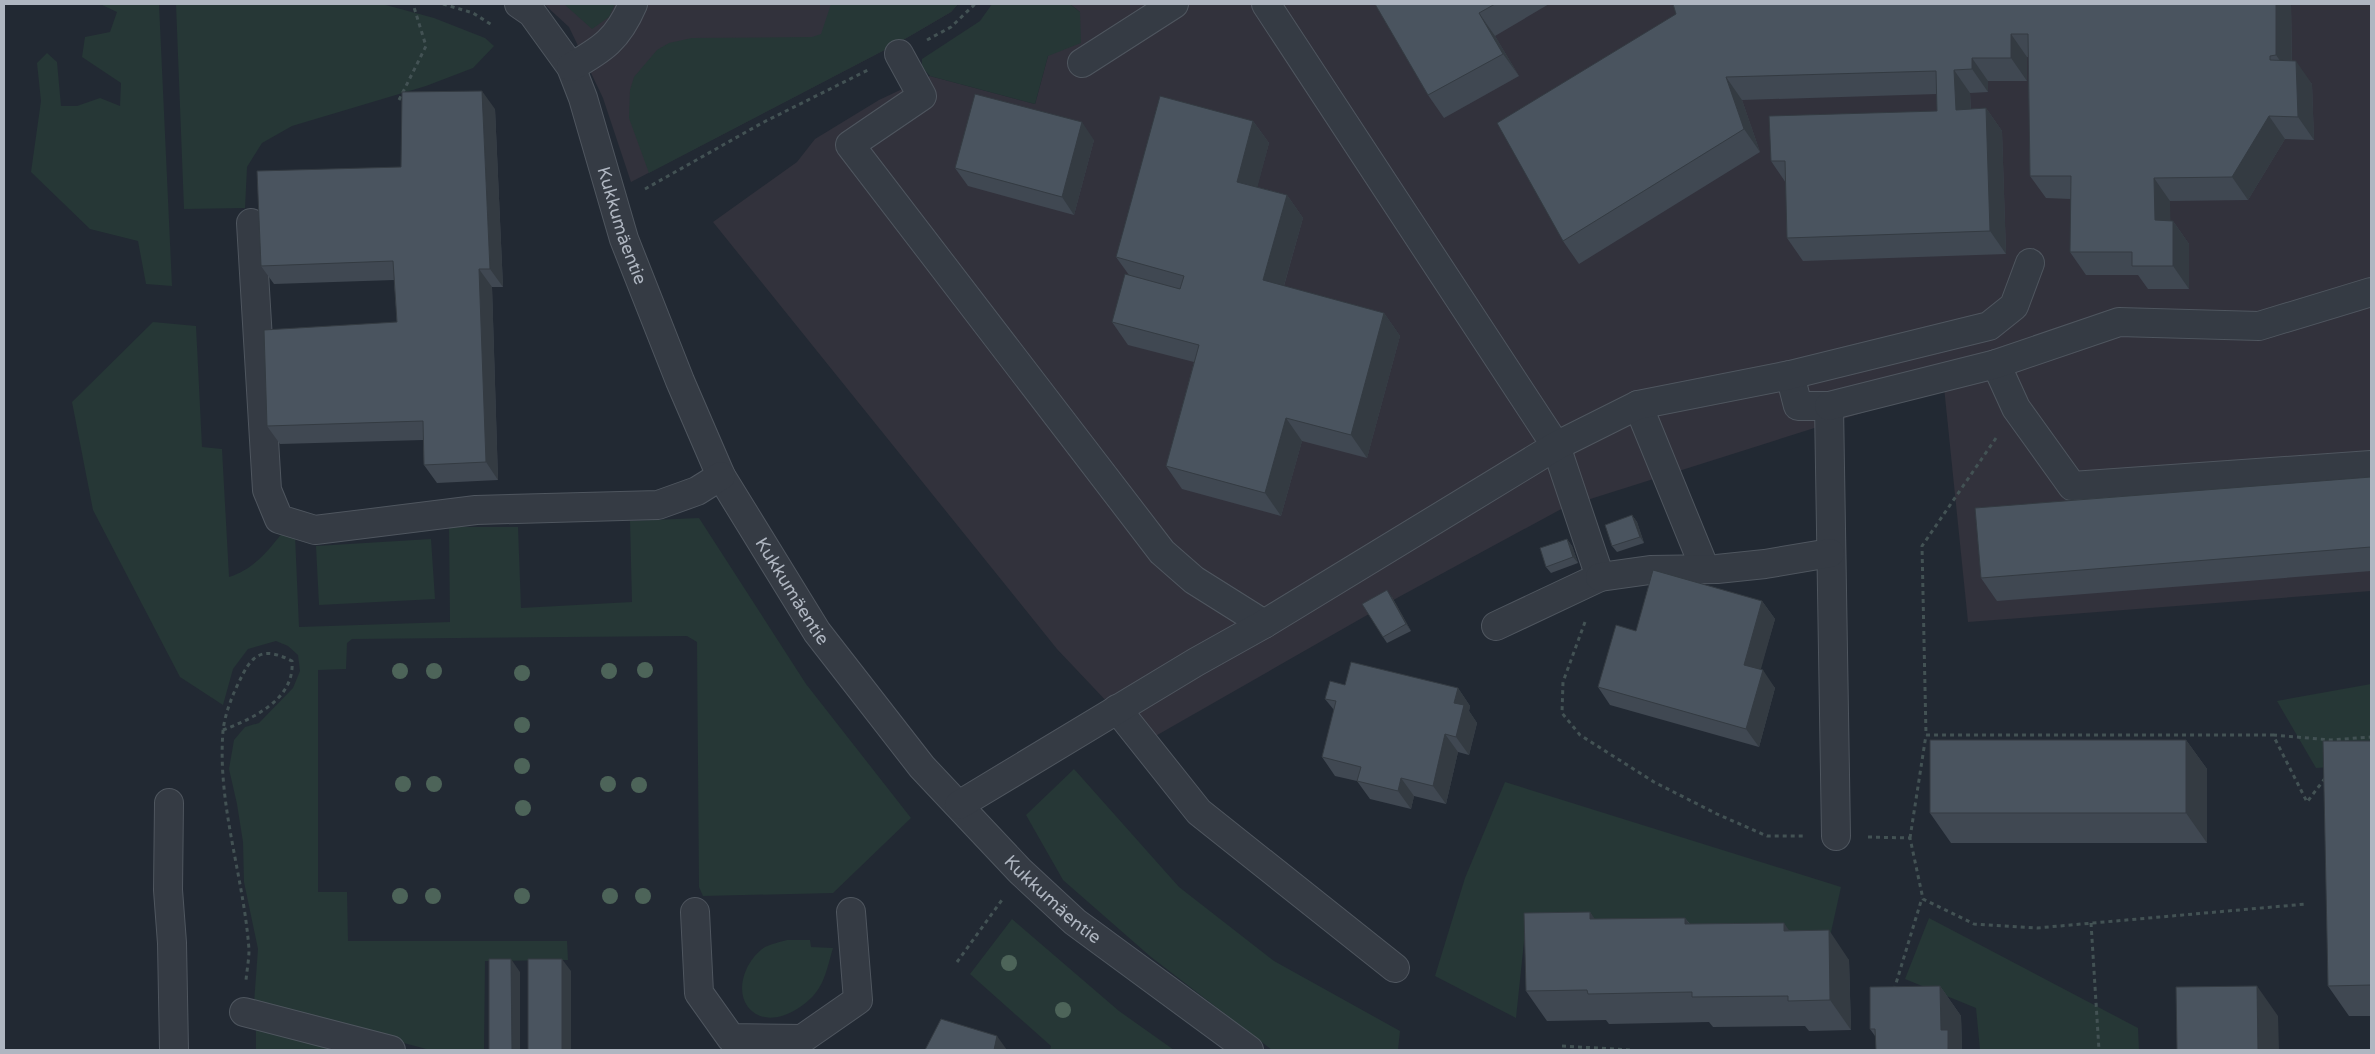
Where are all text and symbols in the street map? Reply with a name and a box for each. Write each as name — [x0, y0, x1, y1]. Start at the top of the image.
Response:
street label: Kukkumäentie — [593, 164, 652, 288]
street label: Kukkumäentie — [750, 533, 834, 650]
street label: Kukkumäentie — [1000, 850, 1105, 948]

